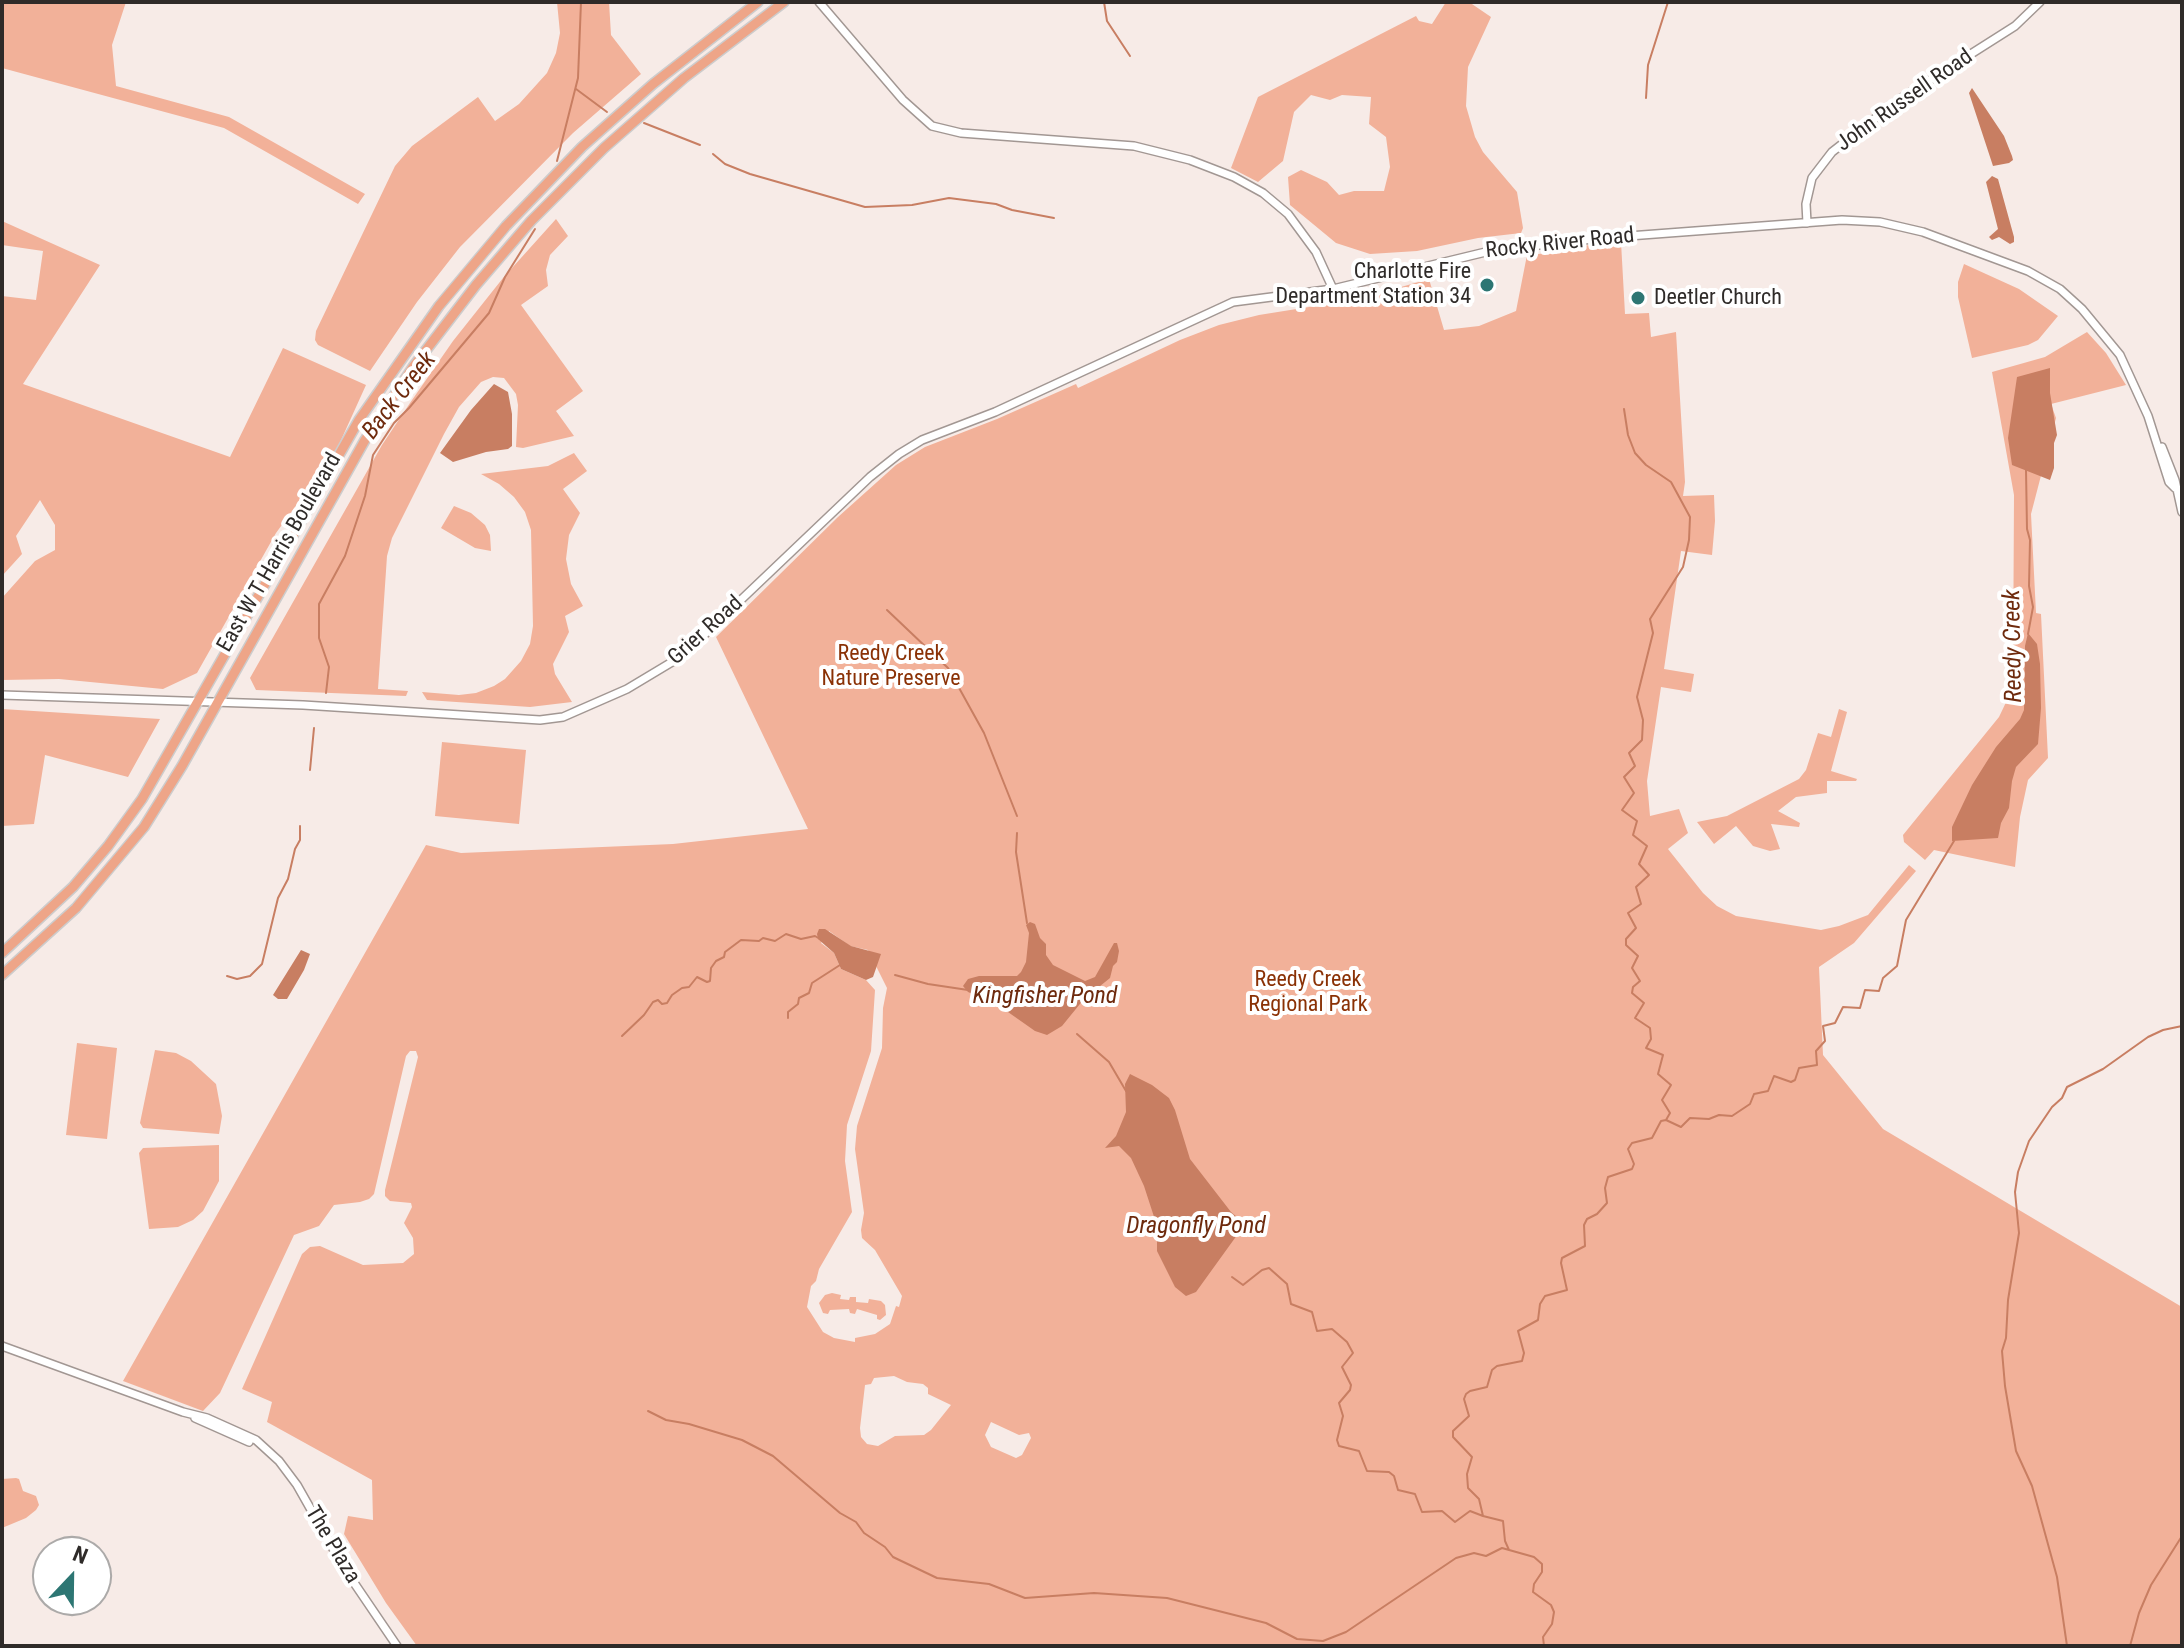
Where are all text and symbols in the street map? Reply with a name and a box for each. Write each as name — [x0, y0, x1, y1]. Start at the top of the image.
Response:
street label: John Russell Road — [1832, 44, 1978, 158]
street label: Rocky River Road — [1484, 223, 1636, 265]
place label: Charlotte Fire Department Station 34 — [1275, 259, 1471, 310]
marker: Charlotte Fire Department Station 34 — [1478, 276, 1496, 294]
place label: Deetler Church — [1654, 285, 1782, 311]
marker: Deetler Church — [1629, 289, 1647, 307]
water label: Back Creek — [357, 347, 443, 445]
street label: East W T Harris Boulevard — [212, 449, 348, 657]
water label: Reedy Creek — [1999, 589, 2029, 703]
street label: Grier Road — [663, 591, 749, 671]
park label: Reedy Creek Nature Preserve — [821, 641, 961, 692]
park label: Reedy Creek Regional Park — [1248, 967, 1368, 1018]
water label: Kingfisher Pond — [973, 983, 1117, 1011]
water label: Dragonfly Pond — [1126, 1213, 1266, 1241]
street label: The Plaza — [299, 1502, 365, 1588]
north arrow — [32, 1536, 112, 1616]
text: N — [69, 1541, 91, 1569]

